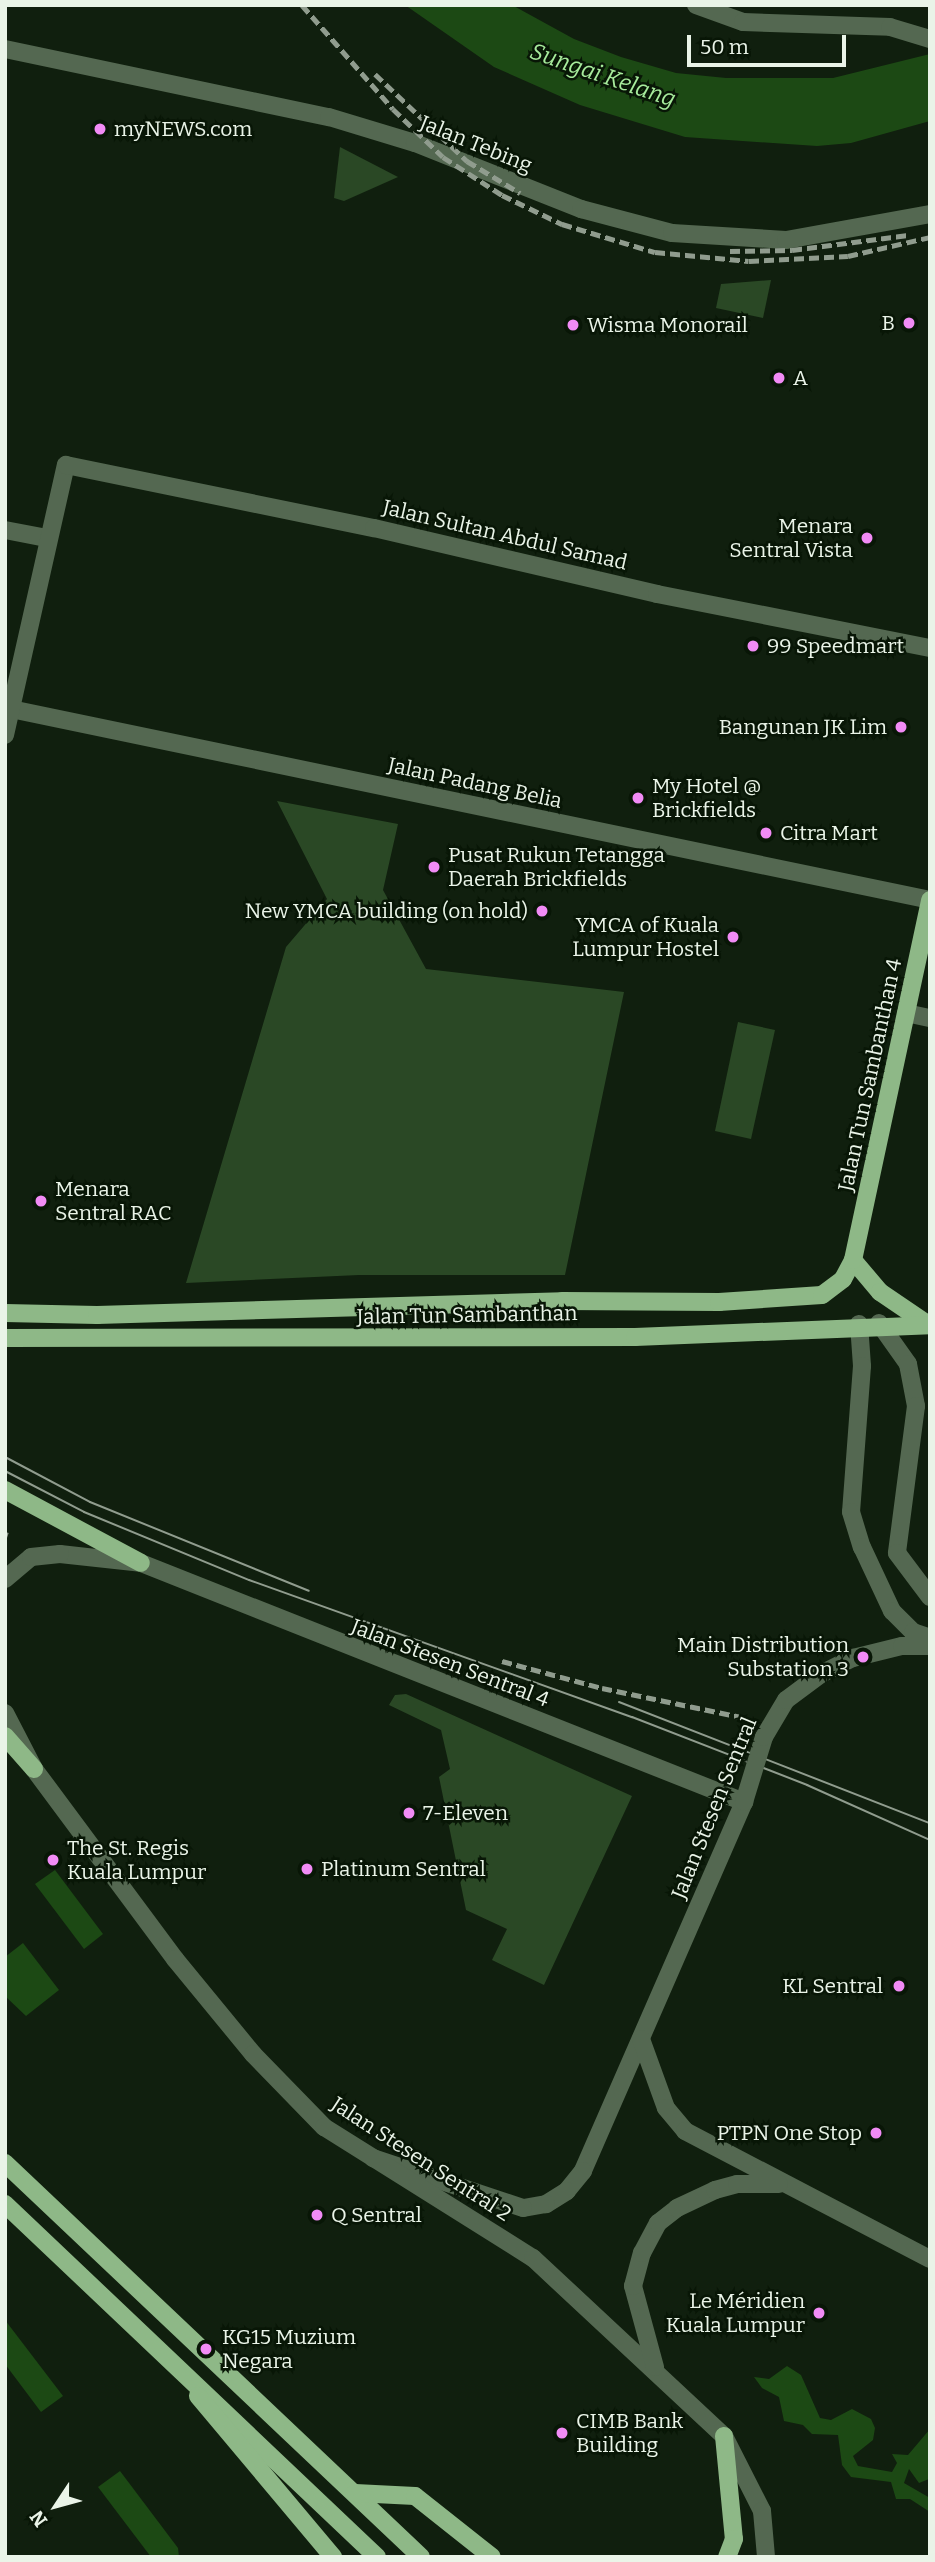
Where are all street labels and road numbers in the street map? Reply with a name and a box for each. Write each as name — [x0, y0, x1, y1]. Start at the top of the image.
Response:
street label: Jalan Tebing — [416, 110, 536, 178]
street label: Jalan Sultan Abdul Samad — [380, 495, 630, 575]
street label: Jalan Padang Belia — [386, 752, 564, 814]
street label: Jalan Tun Sambanthan 4 — [833, 956, 907, 1194]
street label: Jalan Tun Sambanthan — [356, 1300, 578, 1330]
street label: Jalan Stesen Sentral 4 — [347, 1614, 553, 1712]
street label: Jalan Stesen Sentral — [666, 1713, 762, 1903]
street label: Jalan Stesen Sentral 2 — [326, 2091, 516, 2227]

